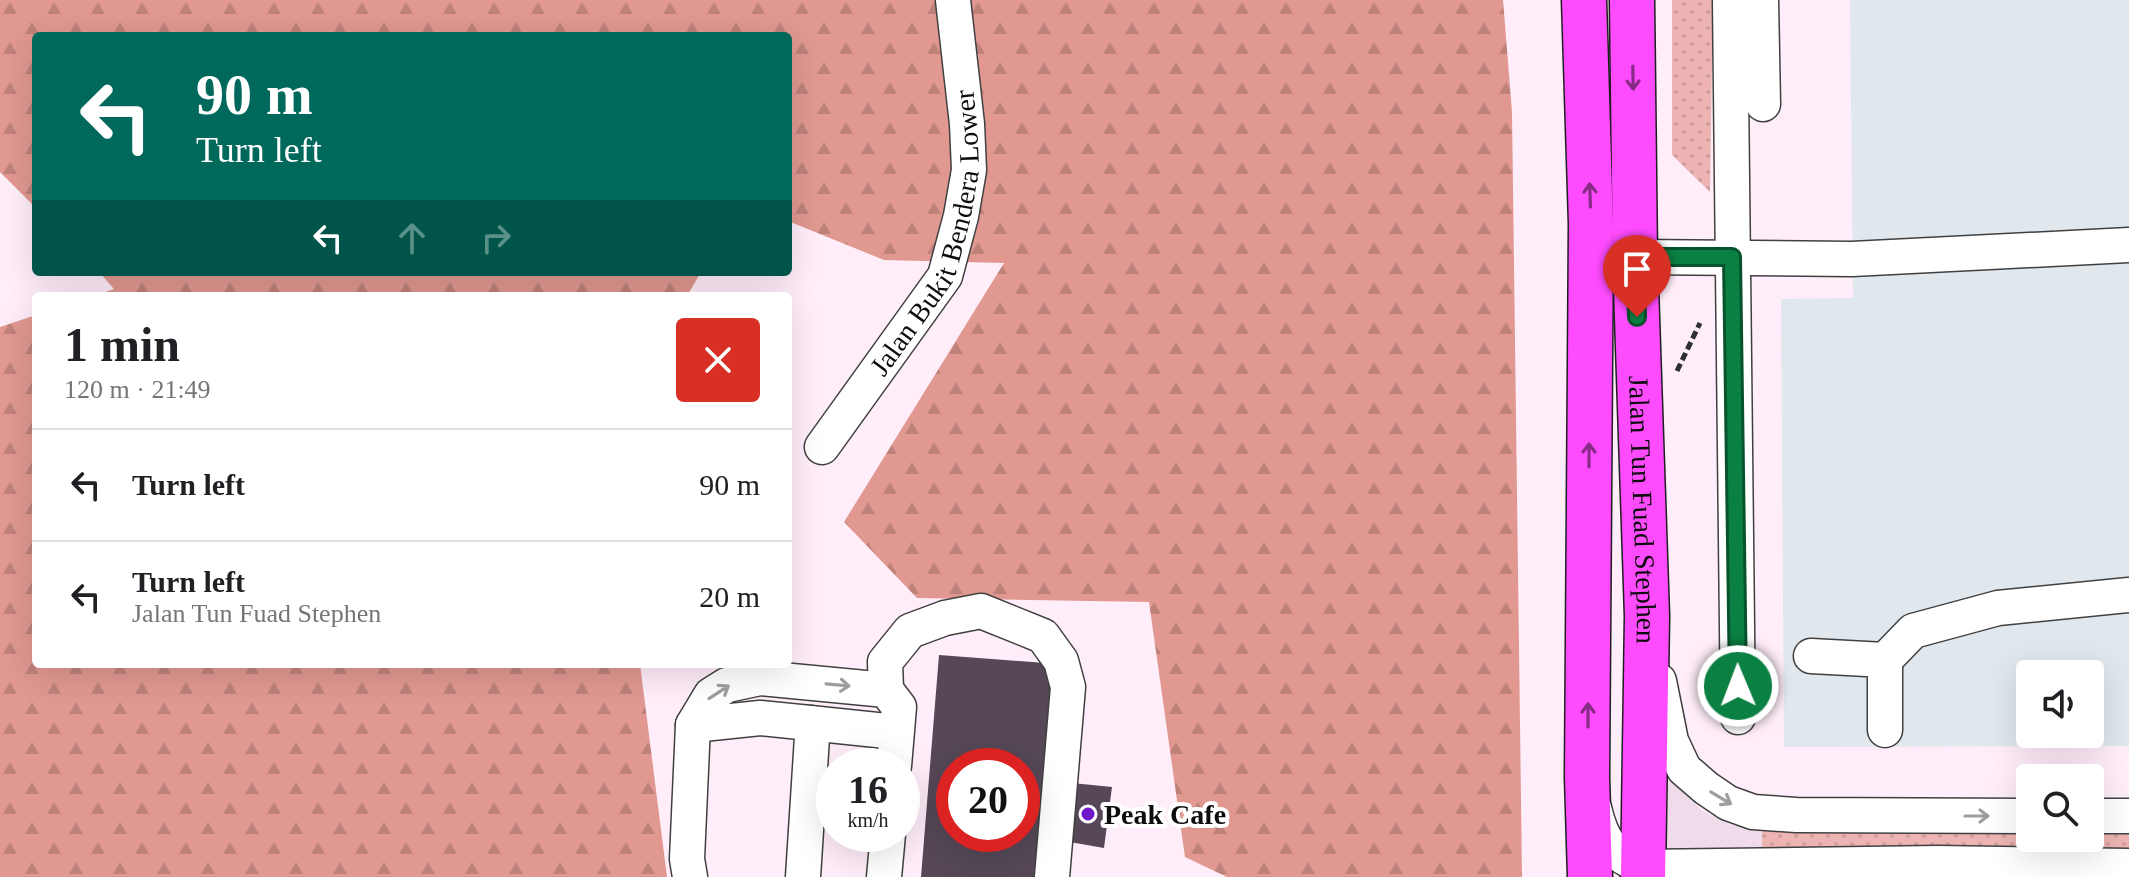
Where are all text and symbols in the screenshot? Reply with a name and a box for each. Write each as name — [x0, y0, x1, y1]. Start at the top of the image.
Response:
icon: left — [64, 64, 168, 168]
text: 90 m — [196, 64, 313, 126]
one-way arrow — [1625, 64, 1641, 91]
street label: Jalan Bukit Bendera Lower — [863, 88, 984, 381]
text: Turn left — [196, 130, 322, 170]
one-way arrow — [1582, 182, 1598, 209]
icon: left — [306, 216, 350, 260]
icon: ahead — [390, 216, 434, 260]
icon: right — [474, 216, 518, 260]
pin — [1603, 235, 1671, 317]
icon: arrive — [1615, 247, 1659, 291]
text: 1 min — [64, 318, 180, 371]
button: close — [676, 318, 760, 402]
text: 120 m · 21:49 — [64, 375, 211, 404]
street label: Jalan Tun Fuad Stephen — [1623, 375, 1663, 644]
one-way arrow — [1581, 442, 1597, 469]
icon: left — [64, 463, 108, 507]
text: Turn left — [132, 468, 245, 501]
text: 90 m — [699, 468, 760, 501]
text: Turn left — [132, 565, 245, 598]
icon: left — [64, 575, 108, 619]
text: 20 m — [699, 580, 760, 613]
text: Jalan Tun Fuad Stephen — [132, 599, 381, 628]
position arrow — [1696, 644, 1780, 728]
map controls — [2016, 660, 2104, 852]
button: sound — [2016, 660, 2104, 748]
one-way arrow — [824, 678, 851, 693]
one-way arrow — [708, 684, 730, 701]
one-way arrow — [1580, 702, 1595, 729]
speed limit sign: 20 — [936, 748, 1040, 852]
button: search — [2016, 764, 2104, 852]
text: 16 — [848, 767, 888, 812]
one-way arrow — [1709, 790, 1732, 806]
place label: Peak Cafe — [1104, 799, 1226, 830]
marker: Peak Cafe — [1079, 805, 1097, 823]
one-way arrow — [1963, 808, 1990, 824]
text: km/h — [847, 809, 889, 831]

